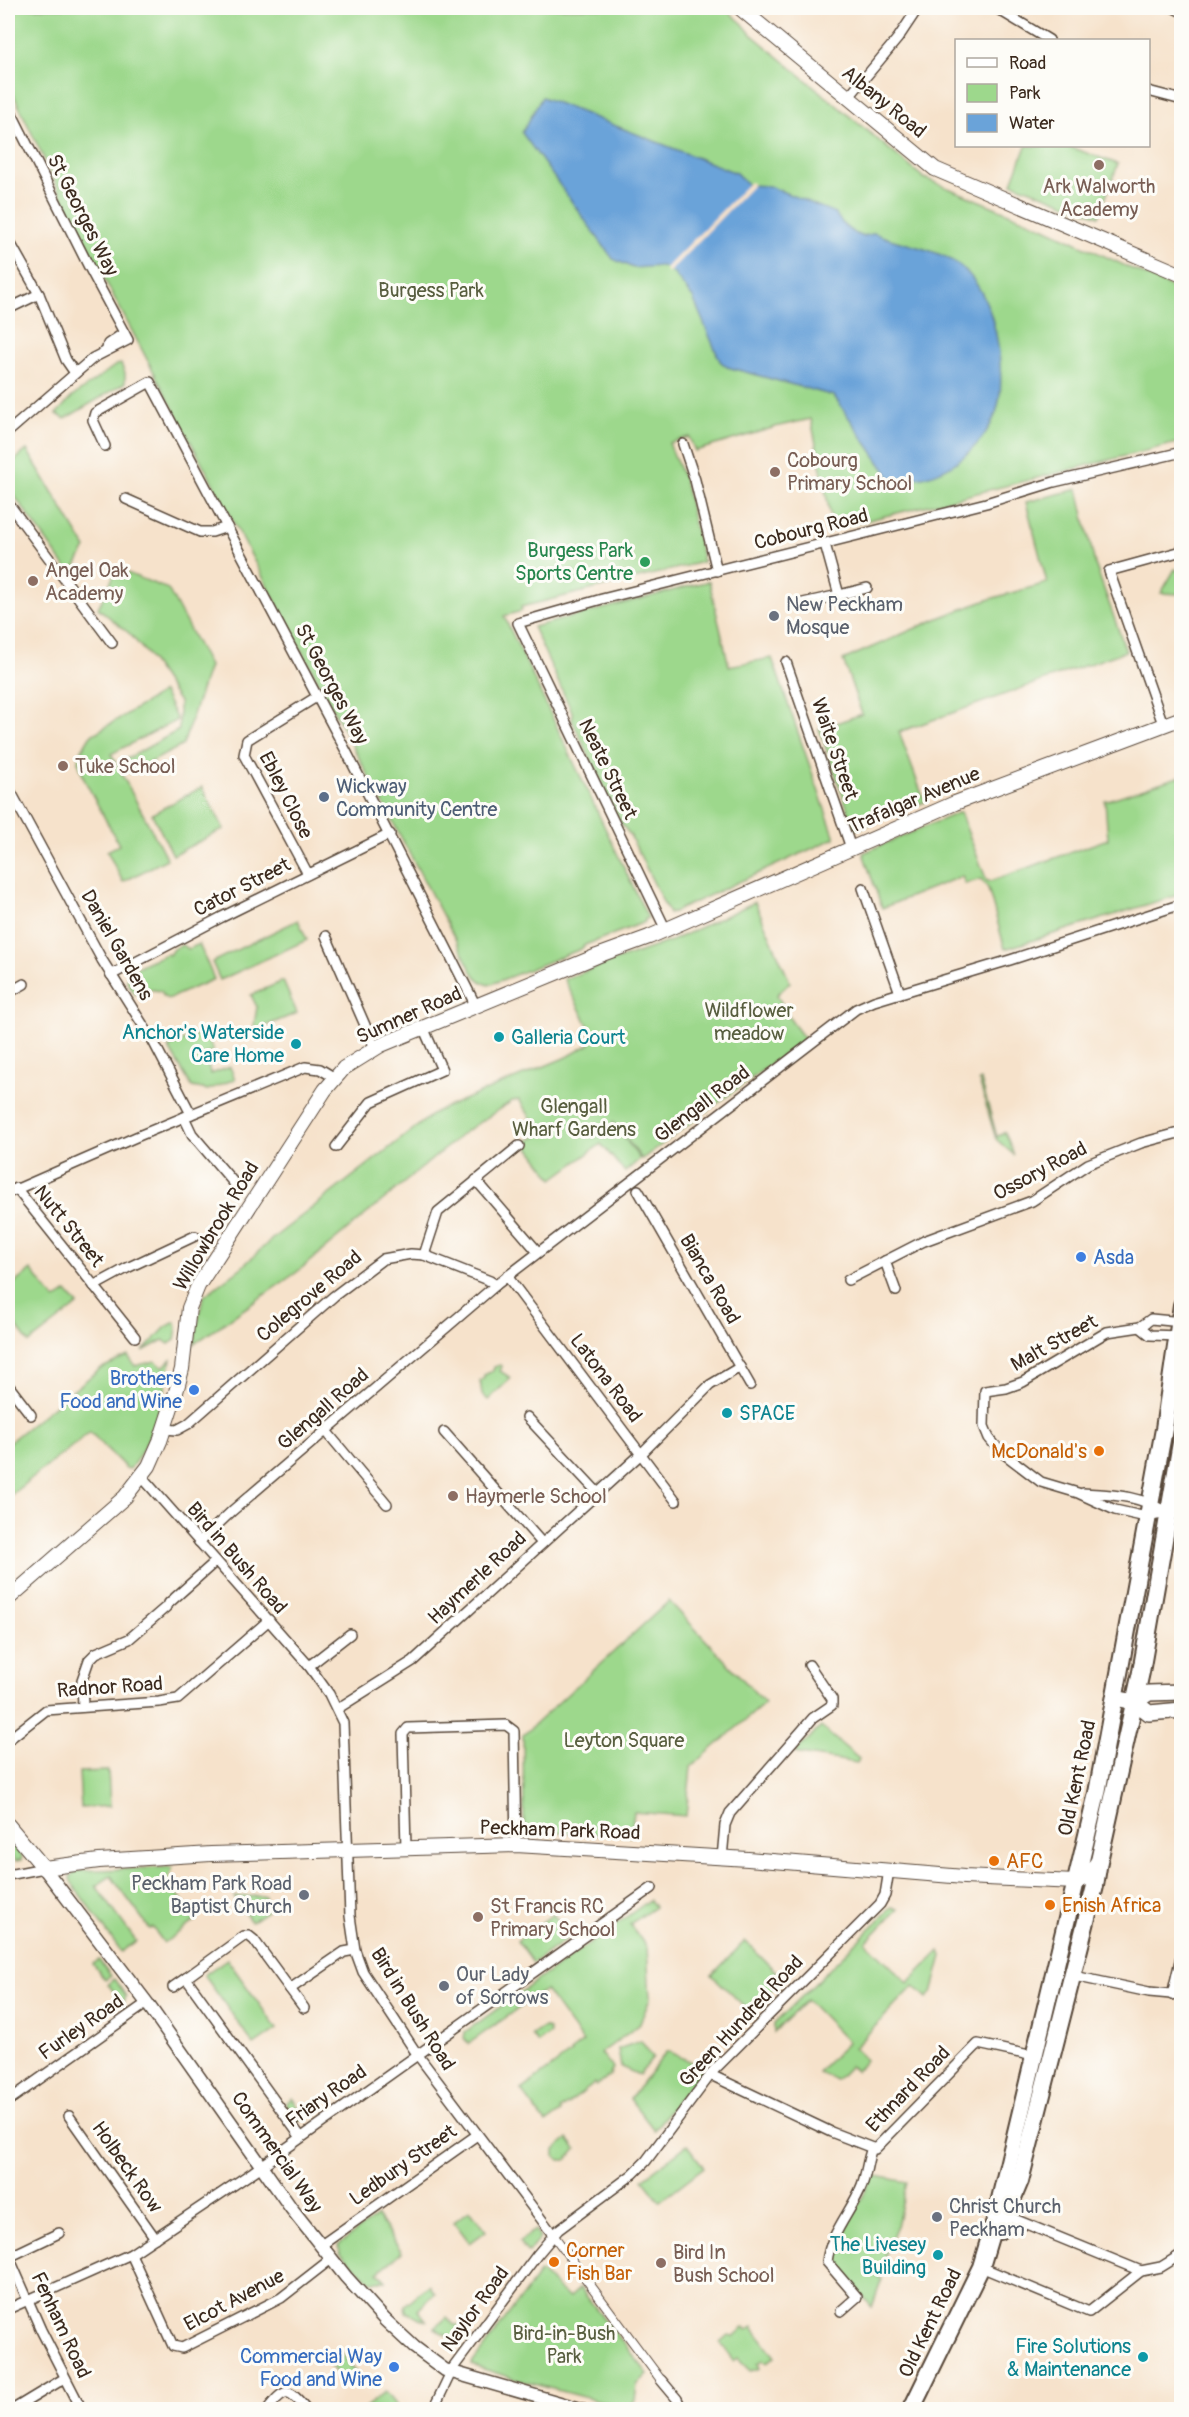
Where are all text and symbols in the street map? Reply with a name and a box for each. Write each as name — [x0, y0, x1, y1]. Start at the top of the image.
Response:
legend — [955, 39, 1150, 147]
text: Road — [1009, 52, 1046, 75]
street label: Albany Road — [837, 60, 931, 144]
text: Park — [1009, 82, 1041, 105]
text: Water — [1009, 112, 1055, 135]
street label: St Georges Way — [42, 150, 125, 280]
marker: Ark Walworth Academy — [1092, 158, 1106, 172]
place label: Ark Walworth Academy — [1043, 174, 1155, 222]
park label: Burgess Park — [378, 278, 484, 303]
place label: Cobourg Primary School — [787, 448, 912, 496]
marker: Cobourg Primary School — [768, 465, 782, 479]
street label: Cobourg Road — [751, 503, 871, 555]
place label: Burgess Park Sports Centre — [515, 538, 634, 586]
marker: Burgess Park Sports Centre — [638, 555, 652, 569]
place label: Angel Oak Academy — [45, 558, 129, 606]
marker: Angel Oak Academy — [26, 574, 40, 588]
place label: New Peckham Mosque — [786, 592, 903, 640]
marker: New Peckham Mosque — [767, 609, 781, 623]
street label: St Georges Way — [290, 619, 375, 749]
street label: Waite Street — [806, 695, 864, 804]
street label: Neate Street — [573, 715, 643, 824]
street label: Ebley Close — [253, 747, 319, 843]
place label: Tuke School — [75, 754, 176, 779]
marker: Tuke School — [56, 759, 70, 773]
street label: Trafalgar Avenue — [844, 761, 984, 839]
place label: Wickway Community Centre — [336, 774, 498, 822]
marker: Wickway Community Centre — [317, 790, 331, 804]
street label: Cator Street — [189, 851, 296, 922]
street label: Daniel Gardens — [75, 885, 159, 1005]
street label: Sumner Road — [352, 981, 466, 1049]
park label: Wildflower meadow — [704, 998, 794, 1046]
place label: Anchor's Waterside Care Home — [122, 1020, 284, 1068]
place label: Galleria Court — [511, 1025, 627, 1050]
marker: Galleria Court — [492, 1030, 506, 1044]
marker: Anchor's Waterside Care Home — [289, 1037, 303, 1051]
street label: Glengall Road — [649, 1060, 755, 1148]
park label: Glengall Wharf Gardens — [512, 1094, 636, 1142]
street label: Ossory Road — [989, 1136, 1091, 1206]
street label: Willowbrook Road — [168, 1157, 264, 1295]
street label: Nutt Street — [28, 1180, 110, 1273]
street label: Bianca Road — [674, 1229, 746, 1329]
street label: Colegrove Road — [251, 1245, 367, 1347]
place label: Asda — [1093, 1245, 1134, 1270]
marker: Asda — [1074, 1250, 1088, 1264]
street label: Malt Street — [1006, 1309, 1102, 1377]
street label: Latona Road — [564, 1329, 648, 1427]
street label: Glengall Road — [272, 1362, 374, 1456]
place label: Brothers Food and Wine — [60, 1366, 182, 1414]
marker: Brothers Food and Wine — [187, 1383, 201, 1397]
place label: SPACE — [739, 1401, 795, 1426]
marker: SPACE — [720, 1406, 734, 1420]
place label: McDonald's — [991, 1439, 1087, 1464]
marker: McDonald's — [1092, 1444, 1106, 1458]
place label: Haymerle School — [465, 1484, 607, 1509]
marker: Haymerle School — [446, 1489, 460, 1503]
street label: Bird in Bush Road — [182, 1497, 292, 1619]
street label: Haymerle Road — [423, 1526, 531, 1630]
street label: Radnor Road — [56, 1671, 164, 1703]
street label: Old Kent Road — [1052, 1718, 1102, 1838]
park label: Leyton Square — [564, 1728, 685, 1753]
street label: Peckham Park Road — [479, 1815, 641, 1845]
place label: AFC — [1006, 1849, 1043, 1874]
marker: AFC — [987, 1854, 1001, 1868]
place label: Peckham Park Road Baptist Church — [131, 1871, 292, 1919]
marker: Peckham Park Road Baptist Church — [297, 1888, 311, 1902]
place label: Enish Africa — [1062, 1893, 1161, 1918]
place label: St Francis RC Primary School — [490, 1894, 615, 1942]
marker: Enish Africa — [1043, 1898, 1057, 1912]
marker: St Francis RC Primary School — [471, 1910, 485, 1924]
street label: Bird in Bush Road — [365, 1943, 461, 2075]
street label: Green Hundred Road — [674, 1950, 808, 2092]
place label: Our Lady of Sorrows — [456, 1962, 549, 2010]
marker: Our Lady of Sorrows — [437, 1979, 451, 1993]
street label: Furley Road — [34, 1989, 128, 2065]
street label: Ethnard Road — [861, 2040, 955, 2138]
street label: Friary Road — [281, 2059, 371, 2133]
street label: Commercial Way — [226, 2087, 328, 2218]
street label: Holbeck Row — [86, 2116, 168, 2218]
street label: Ledbury Street — [345, 2118, 462, 2211]
place label: Christ Church Peckham — [949, 2194, 1061, 2242]
marker: Christ Church Peckham — [930, 2210, 944, 2224]
place label: The Livesey Building — [830, 2232, 926, 2280]
place label: Corner Fish Bar — [566, 2238, 632, 2286]
place label: Bird In Bush School — [673, 2240, 774, 2288]
marker: The Livesey Building — [931, 2248, 945, 2262]
marker: Corner Fish Bar — [547, 2255, 561, 2269]
marker: Bird In Bush School — [654, 2256, 668, 2270]
street label: Naylor Road — [436, 2261, 514, 2357]
street label: Elcot Avenue — [180, 2263, 289, 2337]
street label: Old Kent Road — [893, 2264, 967, 2382]
street label: Fenham Road — [25, 2268, 97, 2382]
park label: Bird-in-Bush Park — [513, 2321, 615, 2369]
place label: Fire Solutions & Maintenance — [1007, 2334, 1131, 2382]
place label: Commercial Way Food and Wine — [240, 2344, 382, 2392]
marker: Fire Solutions & Maintenance — [1136, 2350, 1150, 2364]
marker: Commercial Way Food and Wine — [387, 2360, 401, 2374]

